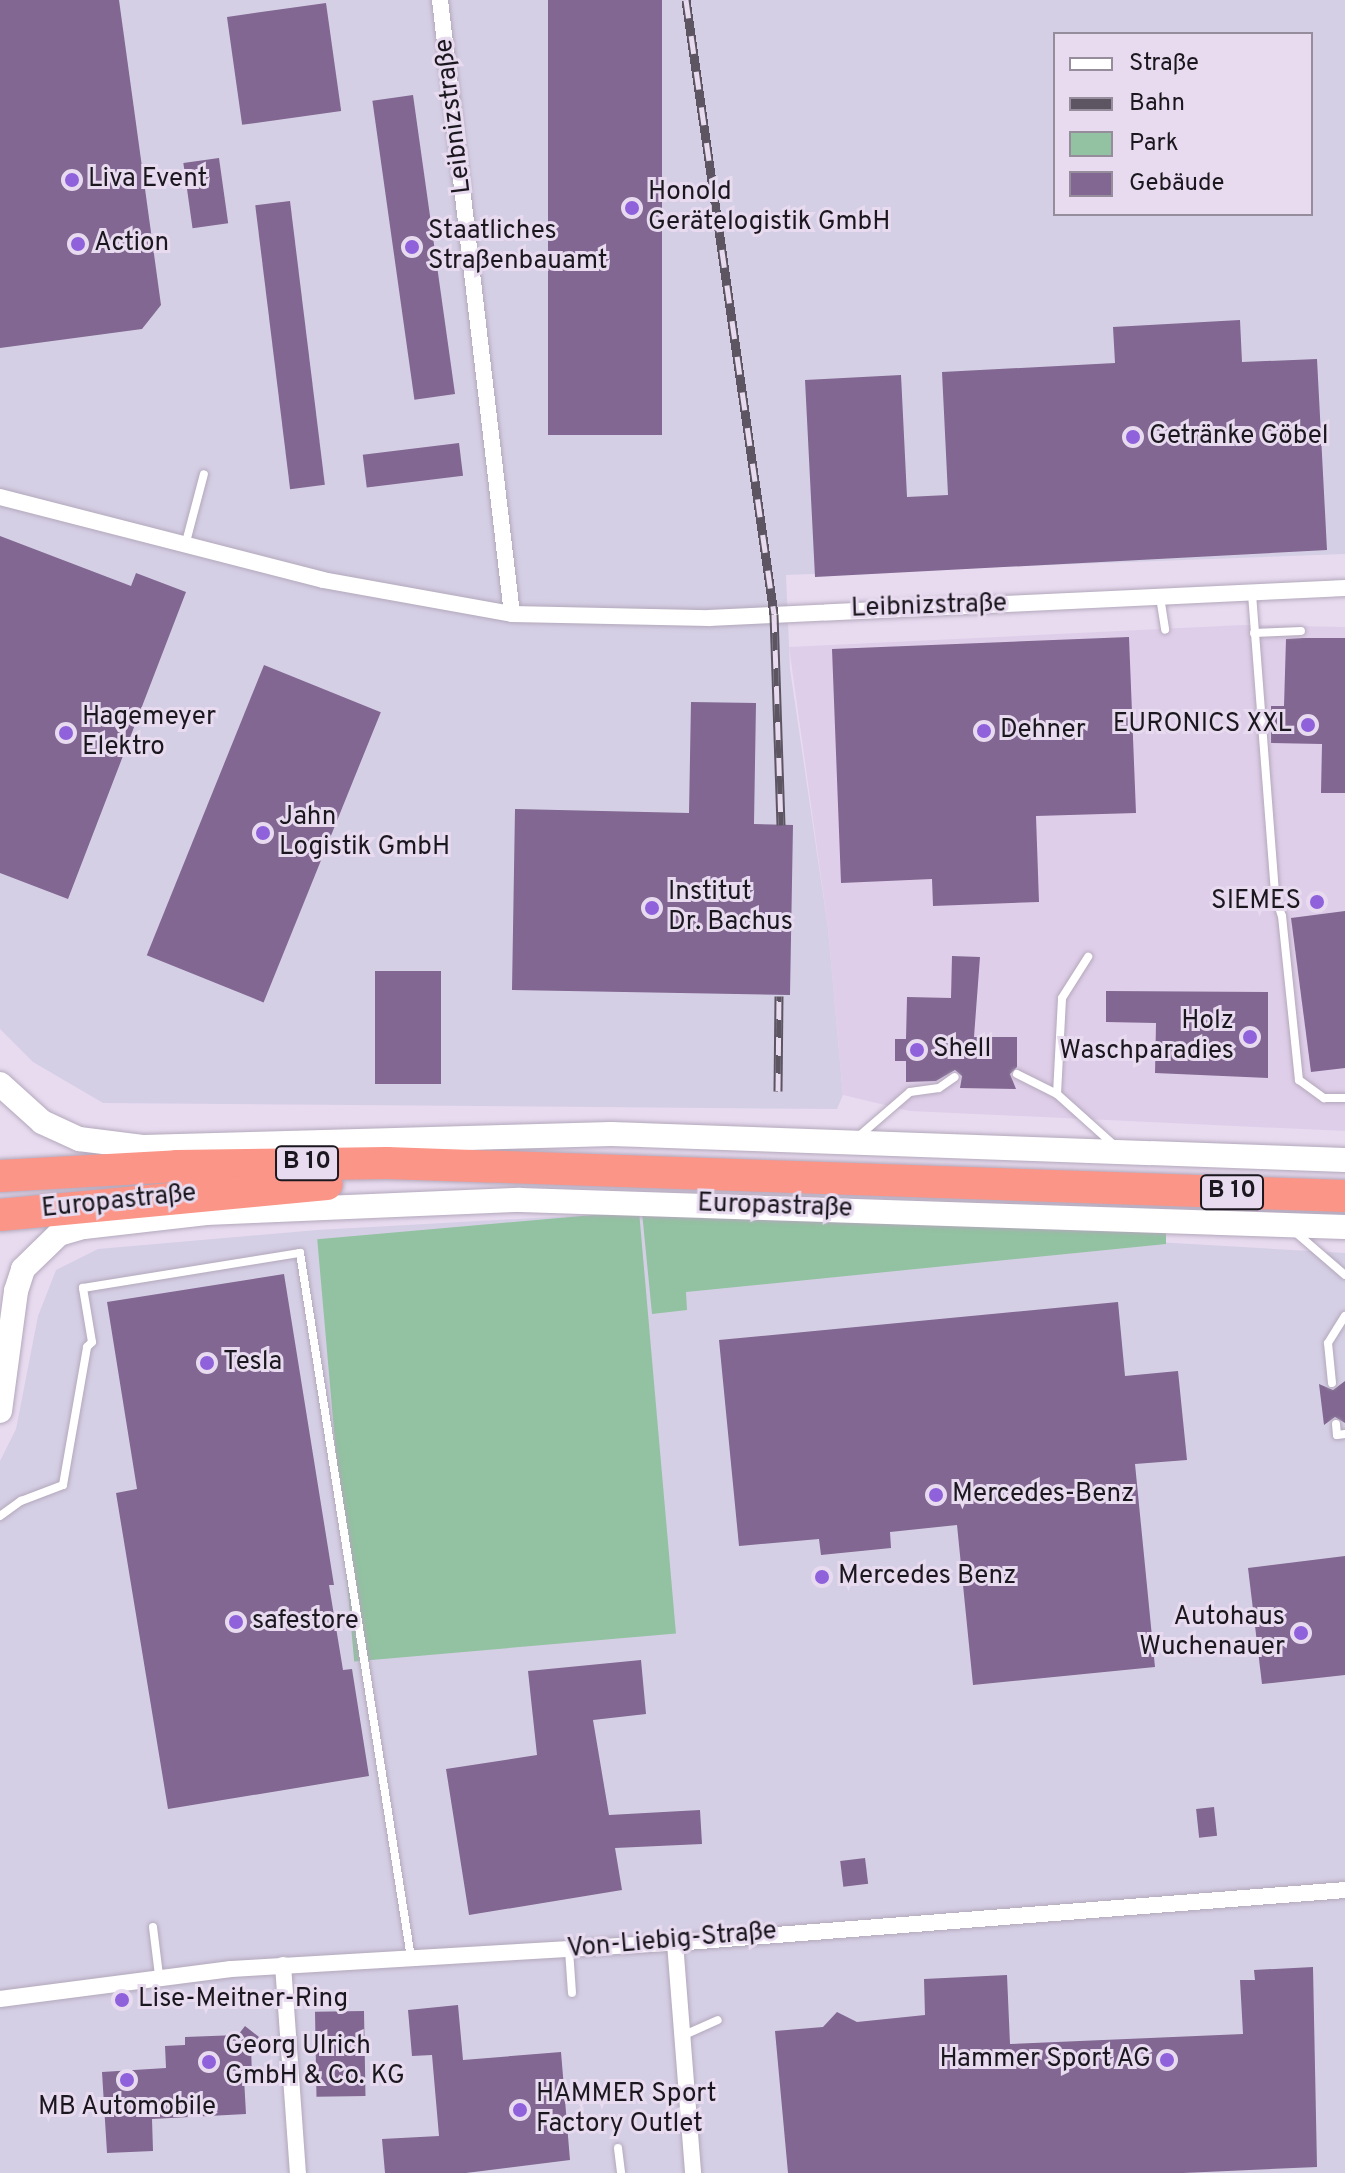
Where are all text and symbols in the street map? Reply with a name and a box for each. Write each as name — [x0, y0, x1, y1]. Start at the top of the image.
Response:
legend — [1053, 32, 1313, 216]
street label: Leibnizstraße — [429, 37, 479, 195]
text: Straße — [1129, 49, 1199, 79]
text: Bahn — [1129, 89, 1185, 119]
text: Park — [1129, 129, 1179, 159]
place label: Liva Event — [88, 164, 207, 196]
text: Gebäude — [1129, 169, 1224, 199]
marker: Liva Event — [63, 171, 81, 189]
place label: Honold Gerätelogistik GmbH — [648, 177, 890, 238]
marker: Honold Gerätelogistik GmbH — [623, 199, 641, 217]
place label: Staatliches Straßenbauamt — [428, 216, 608, 278]
place label: Action — [94, 228, 169, 260]
marker: Action — [69, 235, 87, 253]
marker: Staatliches Straßenbauamt — [403, 238, 421, 256]
place label: Getränke Göbel — [1149, 421, 1329, 453]
marker: Getränke Göbel — [1124, 428, 1142, 446]
street label: Leibnizstraße — [850, 589, 1008, 625]
place label: Hagemeyer Elektro — [82, 702, 216, 764]
place label: EURONICS XXL — [1113, 709, 1292, 741]
place label: Dehner — [1000, 715, 1086, 747]
marker: EURONICS XXL — [1299, 716, 1317, 734]
marker: Dehner — [975, 722, 993, 740]
marker: Hagemeyer Elektro — [57, 724, 75, 742]
place label: Jahn Logistik GmbH — [279, 802, 450, 864]
marker: Jahn Logistik GmbH — [254, 824, 272, 842]
place label: Institut Dr. Bachus — [668, 877, 793, 938]
place label: SIEMES — [1211, 886, 1301, 918]
marker: SIEMES — [1308, 893, 1326, 911]
marker: Institut Dr. Bachus — [643, 899, 661, 917]
place label: Holz Waschparadies — [1059, 1006, 1234, 1068]
marker: Holz Waschparadies — [1241, 1028, 1259, 1046]
place label: Shell — [933, 1034, 991, 1066]
marker: Shell — [908, 1041, 926, 1059]
road number: B 10 — [275, 1143, 339, 1183]
road number: B 10 — [1200, 1172, 1264, 1212]
street label: Europastraße — [40, 1178, 198, 1226]
street label: Europastraße — [697, 1189, 853, 1225]
place label: Tesla — [223, 1347, 282, 1379]
marker: Tesla — [198, 1354, 216, 1372]
place label: Mercedes-Benz — [952, 1479, 1134, 1511]
marker: Mercedes-Benz — [927, 1486, 945, 1504]
place label: Mercedes Benz — [838, 1561, 1016, 1593]
marker: Mercedes Benz — [813, 1568, 831, 1586]
place label: Autohaus Wuchenauer — [1139, 1602, 1285, 1664]
place label: safestore — [252, 1606, 359, 1638]
marker: safestore — [227, 1613, 245, 1631]
marker: Autohaus Wuchenauer — [1292, 1624, 1310, 1642]
street label: Von-Liebig-Straße — [566, 1916, 778, 1966]
place label: Lise-Meitner-Ring — [138, 1984, 348, 2016]
marker: Lise-Meitner-Ring — [113, 1991, 131, 2009]
place label: Georg Ulrich GmbH & Co. KG — [225, 2031, 405, 2092]
place label: Hammer Sport AG — [938, 2044, 1151, 2076]
marker: Hammer Sport AG — [1158, 2051, 1176, 2069]
marker: Georg Ulrich GmbH & Co. KG — [200, 2053, 218, 2071]
marker: MB Automobile — [118, 2071, 136, 2089]
place label: HAMMER Sport Factory Outlet — [536, 2079, 717, 2140]
place label: MB Automobile — [37, 2092, 217, 2124]
marker: HAMMER Sport Factory Outlet — [511, 2101, 529, 2119]

